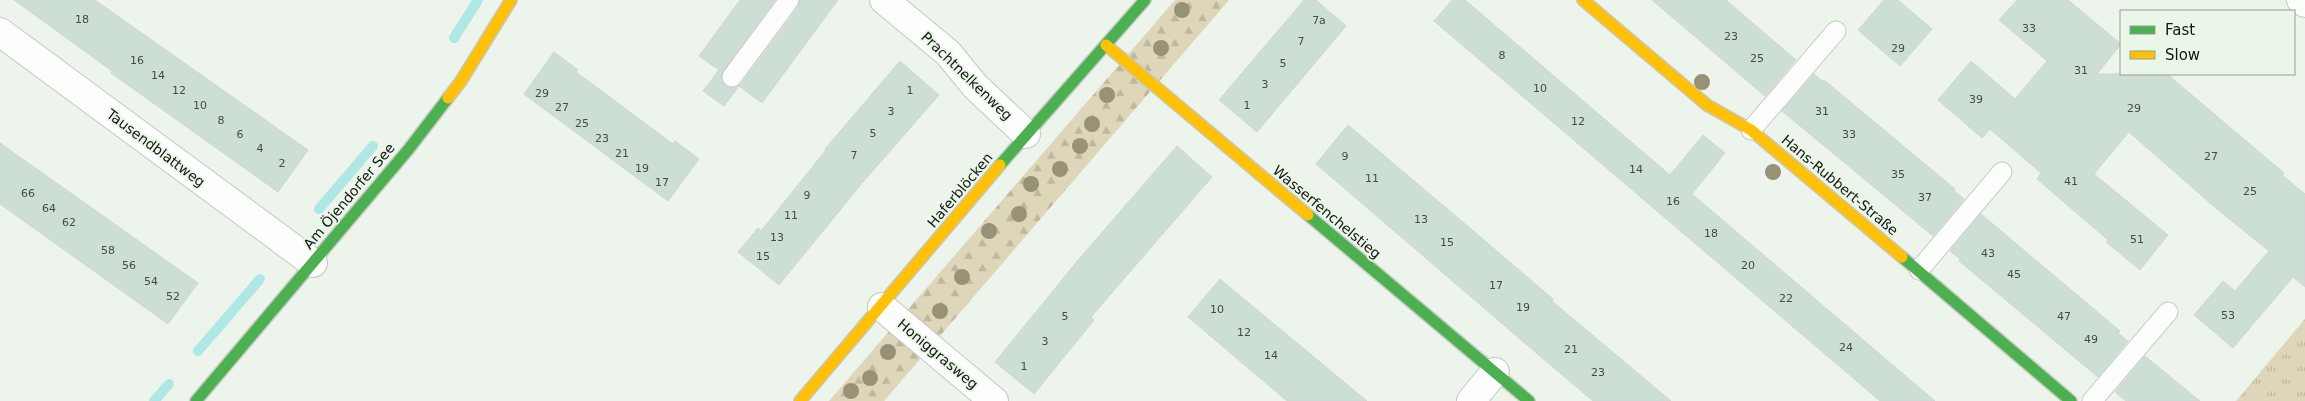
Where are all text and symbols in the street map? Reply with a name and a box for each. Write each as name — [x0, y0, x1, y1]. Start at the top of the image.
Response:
legend — [2120, 10, 2295, 75]
house number: 18 — [75, 13, 89, 26]
house number: 7a — [1312, 14, 1326, 27]
text: Fast — [2165, 21, 2195, 39]
house number: 33 — [2022, 22, 2036, 35]
street label: Prachtnelkenweg — [918, 29, 1016, 123]
house number: 23 — [1724, 30, 1738, 43]
house number: 7 — [1298, 35, 1305, 48]
house number: 29 — [1891, 42, 1905, 55]
text: Slow — [2165, 46, 2200, 64]
house number: 8 — [1499, 49, 1506, 62]
house number: 25 — [1750, 52, 1764, 65]
house number: 16 — [130, 54, 144, 67]
house number: 5 — [1280, 57, 1287, 70]
house number: 31 — [2074, 64, 2088, 77]
house number: 14 — [151, 69, 165, 82]
house number: 3 — [1262, 78, 1269, 91]
house number: 10 — [1533, 82, 1547, 95]
house number: 12 — [172, 84, 186, 97]
house number: 1 — [907, 84, 914, 97]
house number: 29 — [535, 87, 549, 100]
house number: 39 — [1969, 93, 1983, 106]
house number: 10 — [193, 99, 207, 112]
house number: 1 — [1244, 99, 1251, 112]
house number: 27 — [555, 101, 569, 114]
house number: 29 — [2127, 102, 2141, 115]
street label: Tausendblattweg — [103, 105, 208, 190]
house number: 3 — [888, 105, 895, 118]
house number: 31 — [1815, 105, 1829, 118]
house number: 8 — [218, 114, 225, 127]
house number: 12 — [1571, 115, 1585, 128]
house number: 25 — [575, 117, 589, 130]
house number: 5 — [870, 127, 877, 140]
house number: 6 — [237, 128, 244, 141]
house number: 33 — [1842, 128, 1856, 141]
house number: 23 — [595, 132, 609, 145]
street label: Hans-Rubbert-Straße — [1779, 132, 1901, 238]
street label: Am Öjendorfer See — [299, 139, 398, 252]
house number: 4 — [257, 142, 264, 155]
house number: 21 — [615, 147, 629, 160]
house number: 7 — [851, 149, 858, 162]
street label: Haferblöcken — [924, 149, 996, 231]
house number: 9 — [1342, 150, 1349, 163]
house number: 27 — [2204, 150, 2218, 163]
house number: 2 — [279, 157, 286, 170]
house number: 19 — [635, 162, 649, 175]
street label: Wasserfenchelstieg — [1270, 162, 1384, 262]
house number: 14 — [1629, 163, 1643, 176]
house number: 35 — [1891, 168, 1905, 181]
house number: 11 — [1365, 172, 1379, 185]
house number: 41 — [2064, 175, 2078, 188]
house number: 17 — [655, 176, 669, 189]
house number: 25 — [2243, 185, 2257, 198]
house number: 66 — [21, 187, 35, 200]
house number: 9 — [804, 189, 811, 202]
house number: 37 — [1918, 191, 1932, 204]
house number: 16 — [1666, 195, 1680, 208]
house number: 64 — [42, 202, 56, 215]
house number: 11 — [784, 209, 798, 222]
house number: 13 — [1414, 213, 1428, 226]
house number: 62 — [62, 216, 76, 229]
house number: 18 — [1704, 227, 1718, 240]
house number: 13 — [770, 231, 784, 244]
house number: 51 — [2130, 233, 2144, 246]
house number: 15 — [1440, 236, 1454, 249]
house number: 58 — [101, 244, 115, 257]
house number: 43 — [1981, 247, 1995, 260]
house number: 15 — [756, 250, 770, 263]
house number: 56 — [122, 259, 136, 272]
house number: 20 — [1741, 259, 1755, 272]
house number: 45 — [2007, 268, 2021, 281]
house number: 54 — [144, 275, 158, 288]
house number: 17 — [1489, 279, 1503, 292]
house number: 52 — [166, 290, 180, 303]
house number: 22 — [1779, 292, 1793, 305]
house number: 19 — [1516, 301, 1530, 314]
house number: 10 — [1210, 303, 1224, 316]
house number: 53 — [2221, 309, 2235, 322]
house number: 5 — [1062, 310, 1069, 323]
house number: 47 — [2057, 310, 2071, 323]
street label: Honiggrasweg — [894, 316, 982, 392]
house number: 12 — [1237, 326, 1251, 339]
house number: 49 — [2084, 333, 2098, 346]
house number: 3 — [1042, 335, 1049, 348]
house number: 24 — [1839, 341, 1853, 354]
house number: 21 — [1564, 343, 1578, 356]
house number: 14 — [1264, 349, 1278, 362]
house number: 1 — [1021, 360, 1028, 373]
house number: 23 — [1591, 366, 1605, 379]

